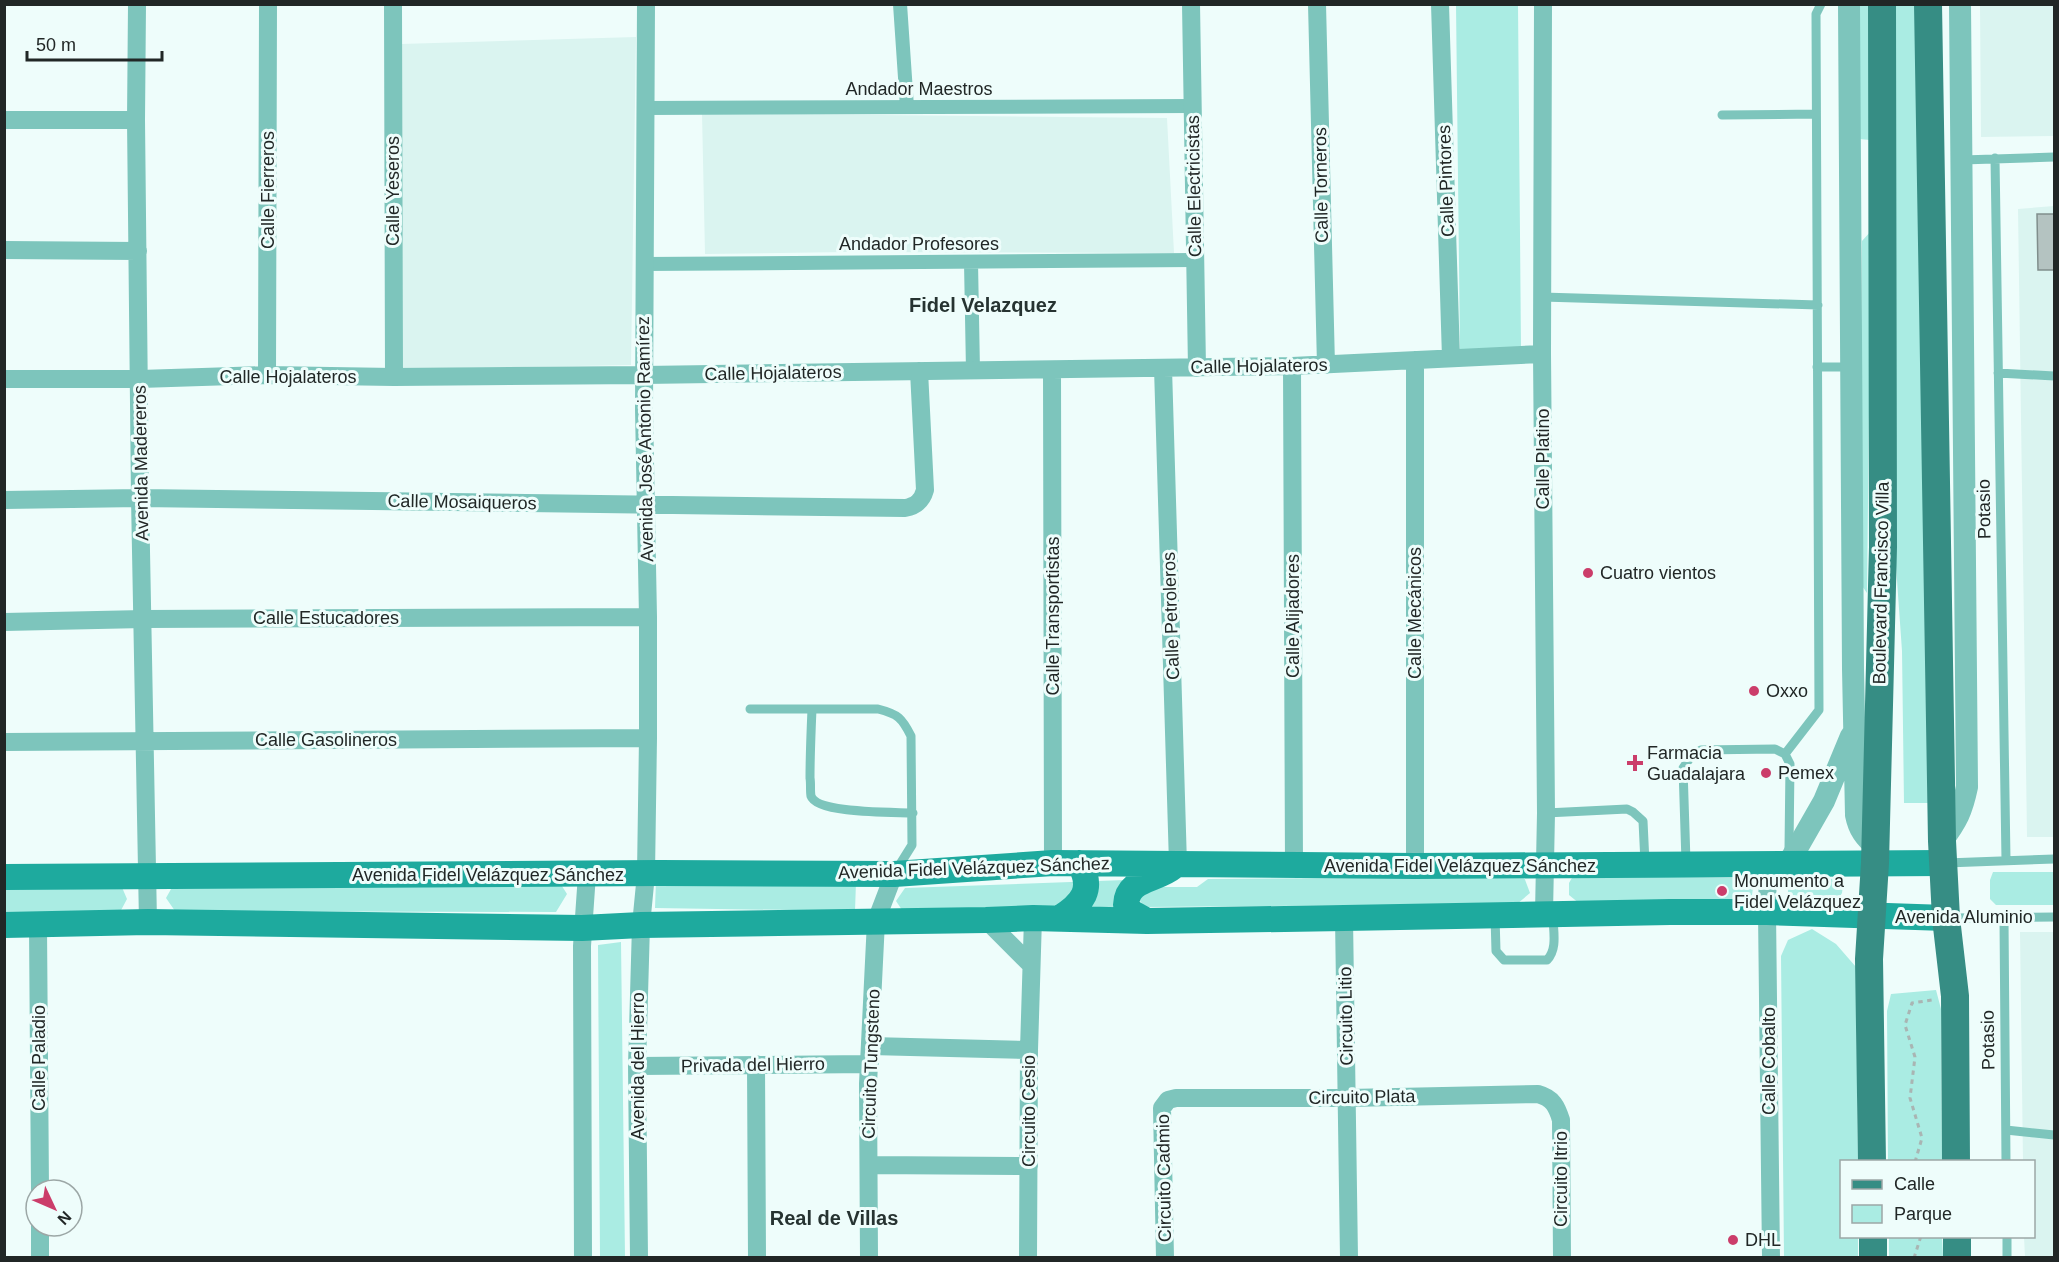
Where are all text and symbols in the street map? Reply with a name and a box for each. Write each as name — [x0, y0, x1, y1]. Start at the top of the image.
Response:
scale bar — [27, 24, 162, 62]
text: 50 m — [36, 35, 76, 55]
street label: Andador Maestros — [845, 79, 993, 99]
street label: Calle Electricistas — [1183, 115, 1205, 257]
street label: Calle Pintores — [1434, 125, 1458, 237]
street label: Calle Torneros — [1310, 127, 1332, 243]
street label: Calle Fierreros — [258, 131, 278, 249]
street label: Calle Yeseros — [383, 136, 403, 246]
street label: Andador Profesores — [839, 234, 999, 254]
district label: Fidel Velazquez — [909, 294, 1057, 316]
street label: Avenida José Antonio Ramírez — [633, 316, 657, 562]
street label: Calle Hojalateros — [1190, 355, 1328, 377]
street label: Calle Hojalateros — [704, 362, 842, 384]
street label: Calle Hojalateros — [219, 367, 357, 387]
street label: Avenida Madereros — [130, 385, 152, 541]
street label: Calle Platino — [1533, 408, 1553, 510]
street label: Potasio — [1973, 479, 1995, 539]
street label: Boulevard Francisco Villa — [1869, 480, 1893, 685]
street label: Calle Mosaiqueros — [387, 491, 537, 513]
street label: Calle Transportistas — [1043, 536, 1063, 696]
street label: Calle Mecánicos — [1405, 547, 1425, 679]
street label: Calle Petroleros — [1159, 552, 1183, 680]
street label: Calle Alijadores — [1283, 554, 1303, 678]
place label: Cuatro vientos — [1600, 563, 1716, 583]
marker: Cuatro vientos — [1581, 566, 1595, 580]
street label: Calle Estucadores — [253, 608, 399, 628]
place label: Oxxo — [1766, 681, 1808, 701]
marker: Oxxo — [1747, 684, 1761, 698]
street label: Calle Gasolineros — [255, 730, 397, 750]
place label: Farmacia Guadalajara — [1647, 743, 1746, 784]
marker: Farmacia Guadalajara — [1628, 756, 1642, 770]
place label: Pemex — [1778, 763, 1834, 783]
marker: Pemex — [1759, 766, 1773, 780]
street label: Avenida Fidel Velázquez Sánchez — [838, 853, 1110, 883]
street label: Avenida Fidel Velázquez Sánchez — [1324, 856, 1596, 876]
street label: Avenida Fidel Velázquez Sánchez — [352, 865, 624, 885]
place label: Monumento a Fidel Velázquez — [1734, 871, 1861, 912]
marker: Monumento a Fidel Velázquez — [1715, 884, 1729, 898]
street label: Avenida Aluminio — [1895, 907, 2033, 927]
street label: Circuito Litio — [1335, 966, 1357, 1066]
street label: Circuito Tungsteno — [858, 989, 884, 1139]
street label: Avenida del Hierro — [628, 992, 648, 1140]
street label: Calle Paladio — [29, 1005, 49, 1111]
street label: Calle Cobalto — [1759, 1007, 1779, 1115]
street label: Potasio — [1977, 1010, 1999, 1070]
street label: Privada del Hierro — [681, 1054, 825, 1076]
street label: Circuito Cesio — [1019, 1055, 1039, 1167]
street label: Circuito Plata — [1308, 1086, 1417, 1108]
street label: Circuito Cadmio — [1153, 1114, 1175, 1242]
street label: Circuito Itrio — [1551, 1131, 1571, 1227]
legend — [1840, 1160, 2035, 1238]
text: Calle — [1894, 1174, 1935, 1194]
north arrow — [24, 1178, 84, 1238]
text: Parque — [1894, 1204, 1952, 1224]
district label: Real de Villas — [770, 1207, 898, 1229]
text: N — [54, 1208, 75, 1228]
place label: DHL — [1745, 1230, 1781, 1250]
marker: DHL — [1726, 1233, 1740, 1247]

